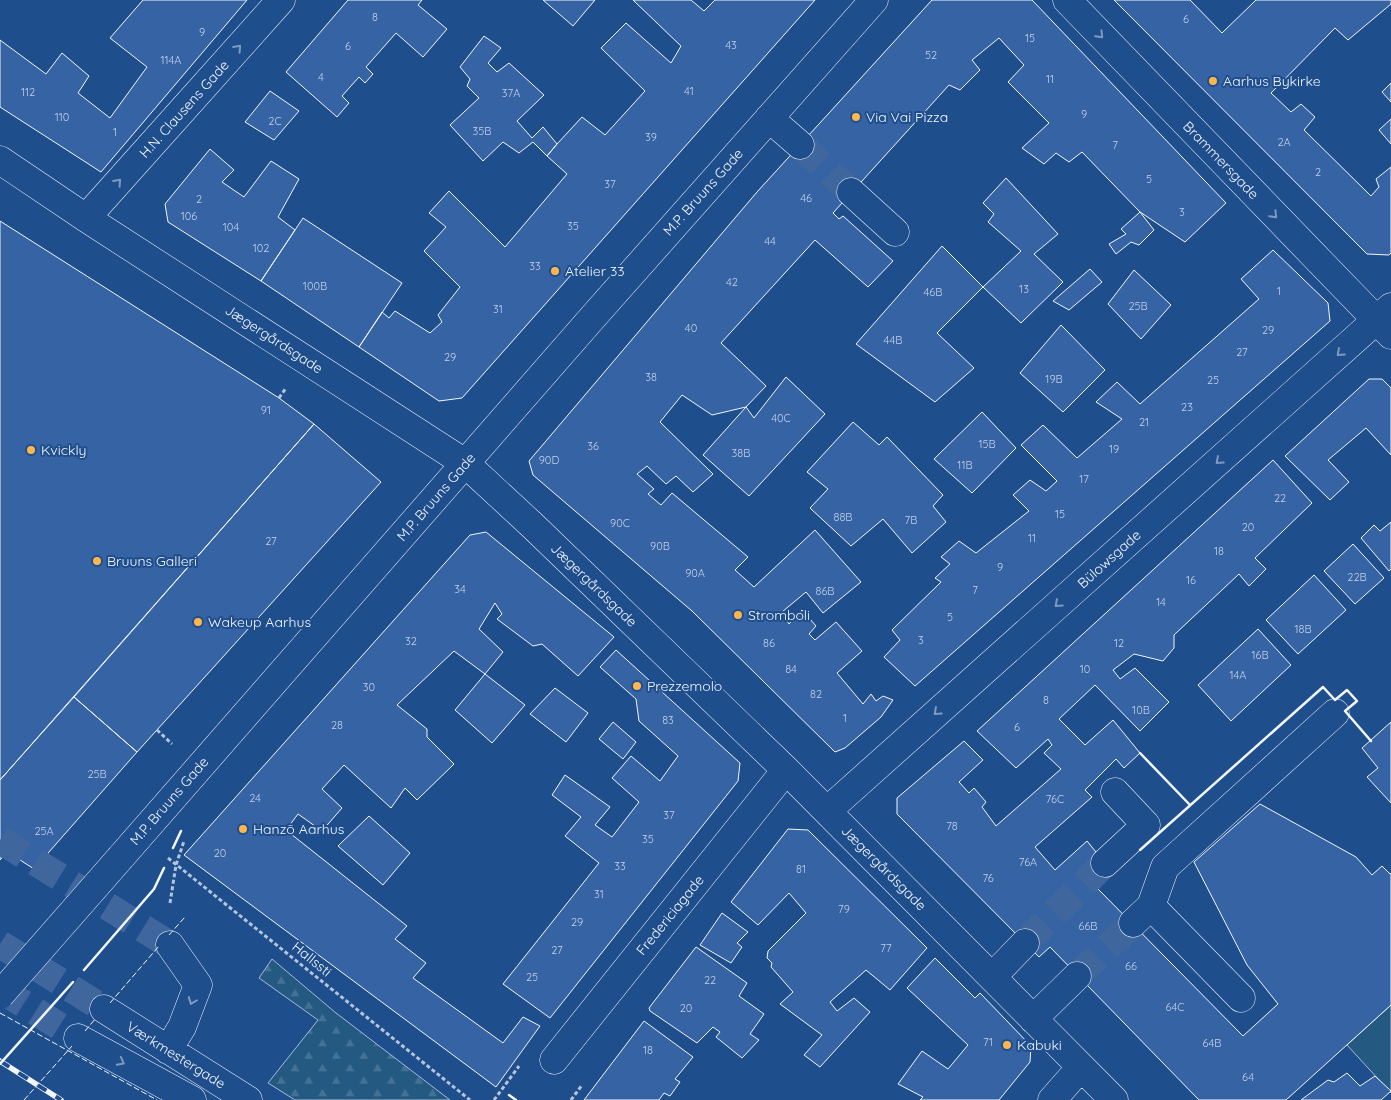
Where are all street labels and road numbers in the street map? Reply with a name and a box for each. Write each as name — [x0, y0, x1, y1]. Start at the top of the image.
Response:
street label: H.N. Clausens Gade — [135, 56, 233, 162]
street label: Brammersgade — [1179, 117, 1263, 203]
street label: M.P. Bruuns Gade — [659, 145, 747, 239]
street label: Jægergårdsgade — [222, 301, 326, 377]
street label: M.P. Bruuns Gade — [393, 449, 479, 545]
street label: Bülowsgade — [1074, 526, 1145, 592]
street label: Jægergårdsgade — [547, 539, 641, 631]
street label: M.P. Bruuns Gade — [126, 753, 212, 849]
street label: Jægergårdsgade — [838, 822, 930, 914]
street label: Fredericiagade — [632, 871, 708, 959]
street label: Hallssti — [289, 938, 335, 980]
street label: Værkmestergade — [123, 1017, 229, 1093]

